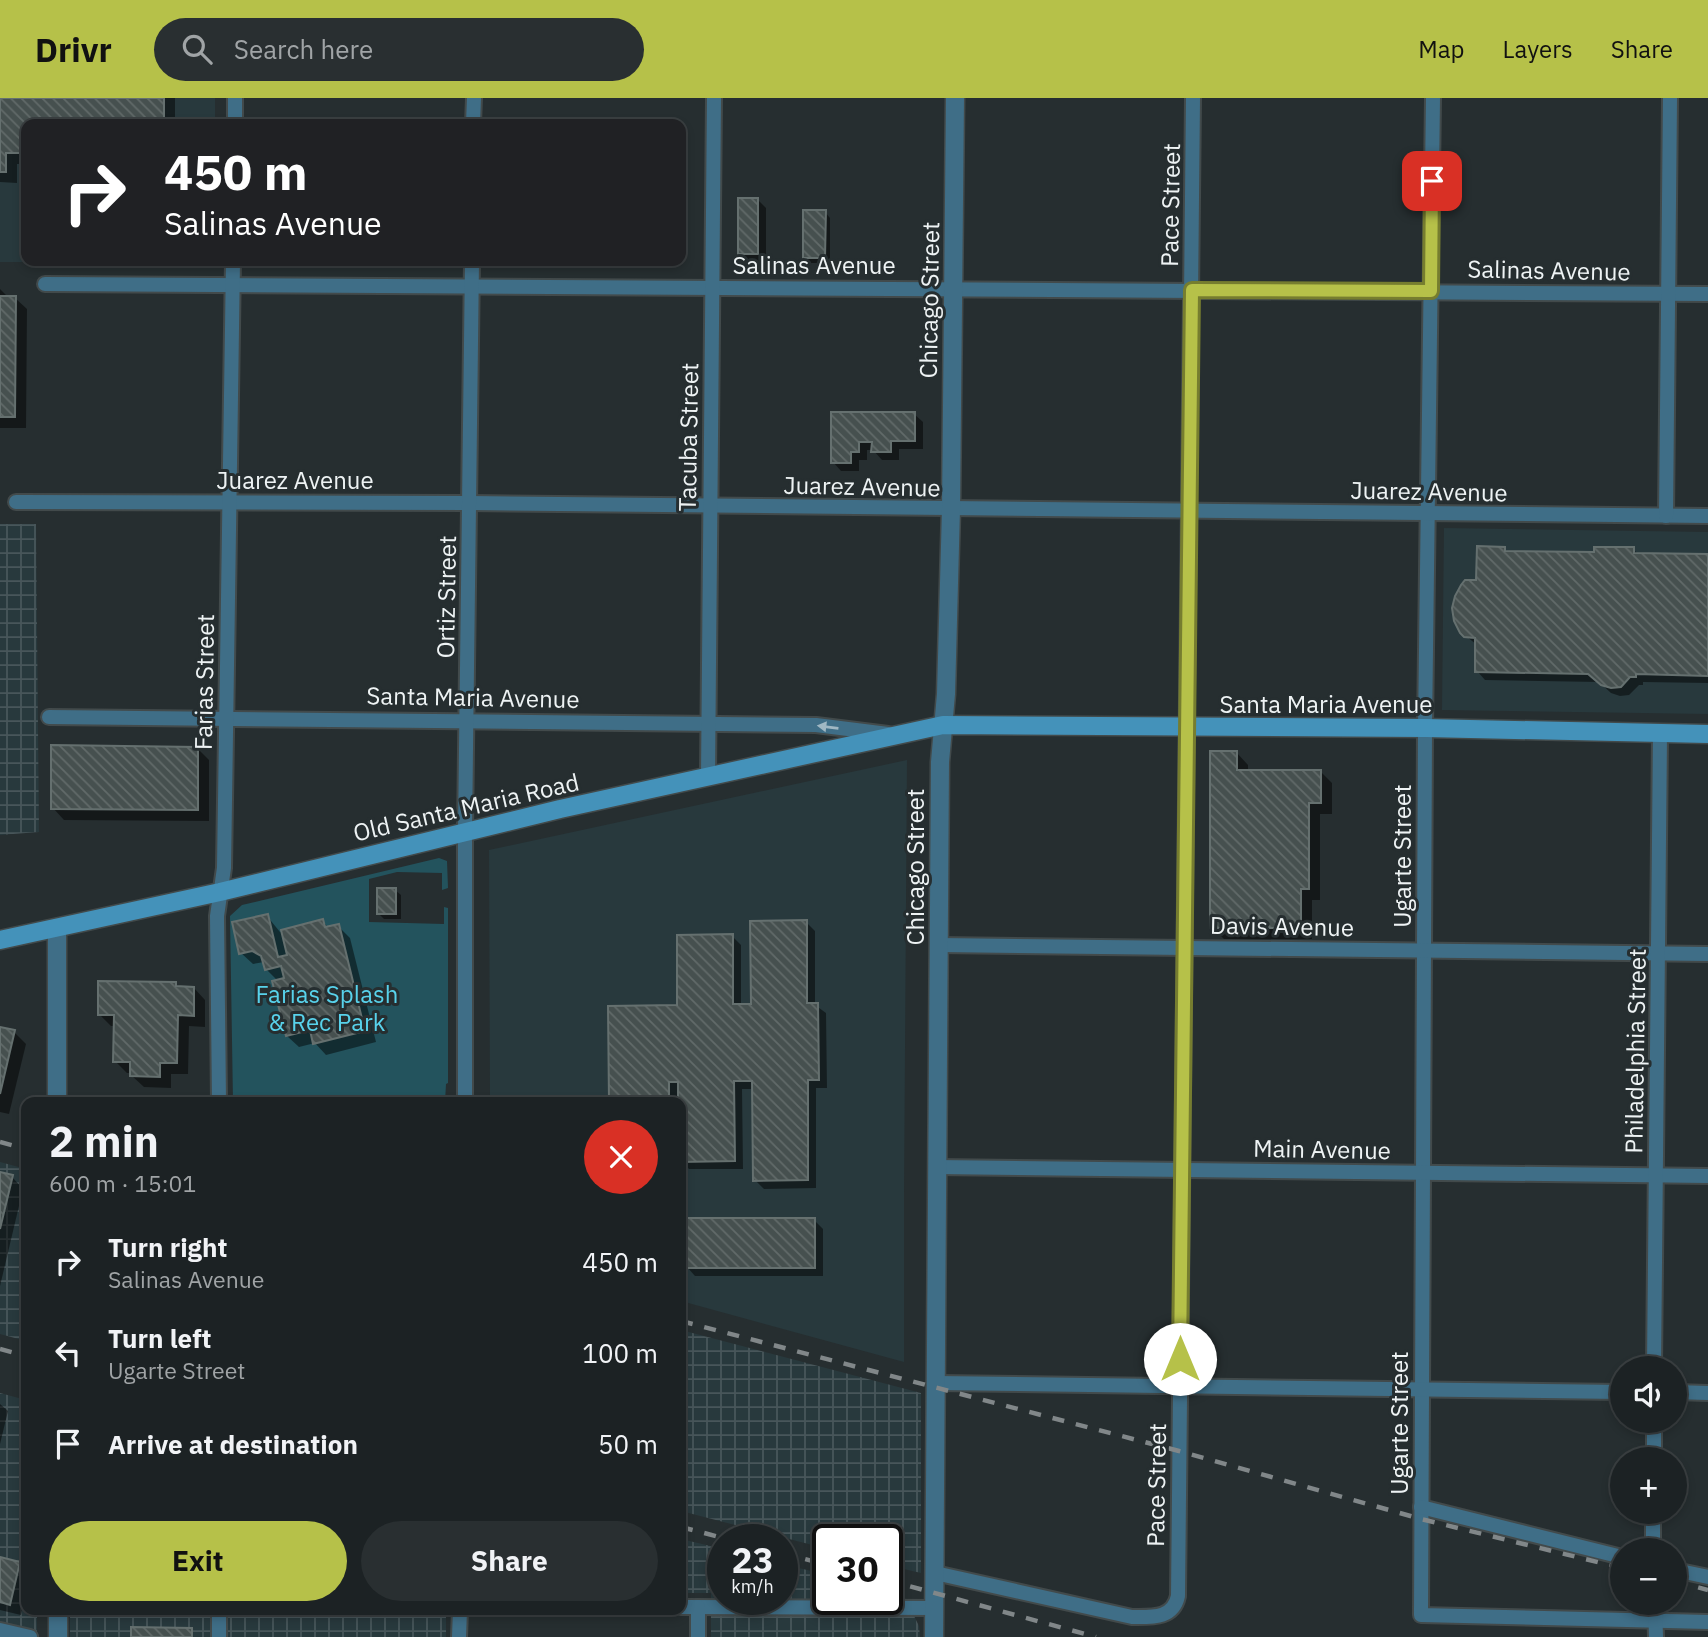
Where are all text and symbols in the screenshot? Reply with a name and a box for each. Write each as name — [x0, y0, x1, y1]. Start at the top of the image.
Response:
search box — [154, 18, 644, 81]
text: Drivr — [35, 28, 112, 71]
icon: search — [178, 30, 216, 68]
text: Search here — [234, 32, 373, 66]
text: Map — [1418, 33, 1465, 65]
text: Layers — [1503, 33, 1573, 65]
text: Share — [1611, 33, 1673, 65]
text: 450 m — [164, 140, 308, 203]
street label: Pace Street — [1153, 143, 1187, 267]
icon: right — [49, 147, 140, 238]
pin — [1402, 151, 1462, 211]
icon: arrive — [1413, 162, 1451, 200]
text: Salinas Avenue — [164, 202, 382, 244]
street label: Chicago Street — [912, 221, 946, 379]
street label: Salinas Avenue — [732, 249, 896, 281]
street label: Salinas Avenue — [1467, 253, 1631, 287]
street label: Tacuba Street — [671, 362, 705, 512]
street label: Juarez Avenue — [216, 464, 374, 496]
street label: Juarez Avenue — [783, 469, 941, 503]
street label: Juarez Avenue — [1350, 474, 1508, 508]
street label: Ortiz Street — [429, 535, 463, 659]
street label: Farias Street — [187, 614, 221, 750]
street label: Santa Maria Avenue — [366, 679, 580, 715]
street label: Santa Maria Avenue — [1219, 688, 1433, 720]
one-way arrow — [817, 721, 839, 732]
street label: Old Santa Maria Road — [350, 765, 582, 849]
street label: Ugarte Street — [1386, 784, 1418, 928]
street label: Chicago Street — [899, 789, 931, 945]
street label: Davis Avenue — [1210, 909, 1354, 943]
street label: Philadelphia Street — [1617, 948, 1653, 1154]
park label: Farias Splash & Rec Park — [256, 978, 398, 1038]
text: 2 min — [49, 1114, 159, 1169]
button: close — [584, 1120, 658, 1194]
street label: Main Avenue — [1253, 1132, 1391, 1166]
text: 600 m · 15:01 — [49, 1168, 196, 1198]
text: Turn right — [108, 1230, 227, 1264]
icon: right — [49, 1243, 87, 1281]
text: 450 m — [582, 1245, 658, 1279]
text: Salinas Avenue — [108, 1264, 264, 1294]
text: Turn left — [108, 1321, 211, 1355]
position arrow — [1143, 1322, 1217, 1396]
icon: left — [49, 1334, 87, 1372]
text: 100 m — [582, 1336, 658, 1370]
street label: Ugarte Street — [1383, 1351, 1415, 1495]
text: Ugarte Street — [108, 1355, 245, 1385]
map controls — [1610, 1356, 1687, 1615]
button: sound — [1610, 1356, 1687, 1433]
street label: Pace Street — [1139, 1423, 1173, 1547]
icon: arrive — [49, 1425, 87, 1463]
text: Arrive at destination — [108, 1427, 358, 1461]
text: 50 m — [598, 1427, 658, 1461]
button: + — [1610, 1447, 1687, 1524]
button: Exit — [49, 1521, 347, 1601]
button: Share — [361, 1521, 658, 1601]
speed limit sign: 30 — [812, 1524, 903, 1615]
text: 23 — [731, 1537, 774, 1583]
button: − — [1610, 1538, 1687, 1615]
text: km/h — [731, 1575, 774, 1598]

